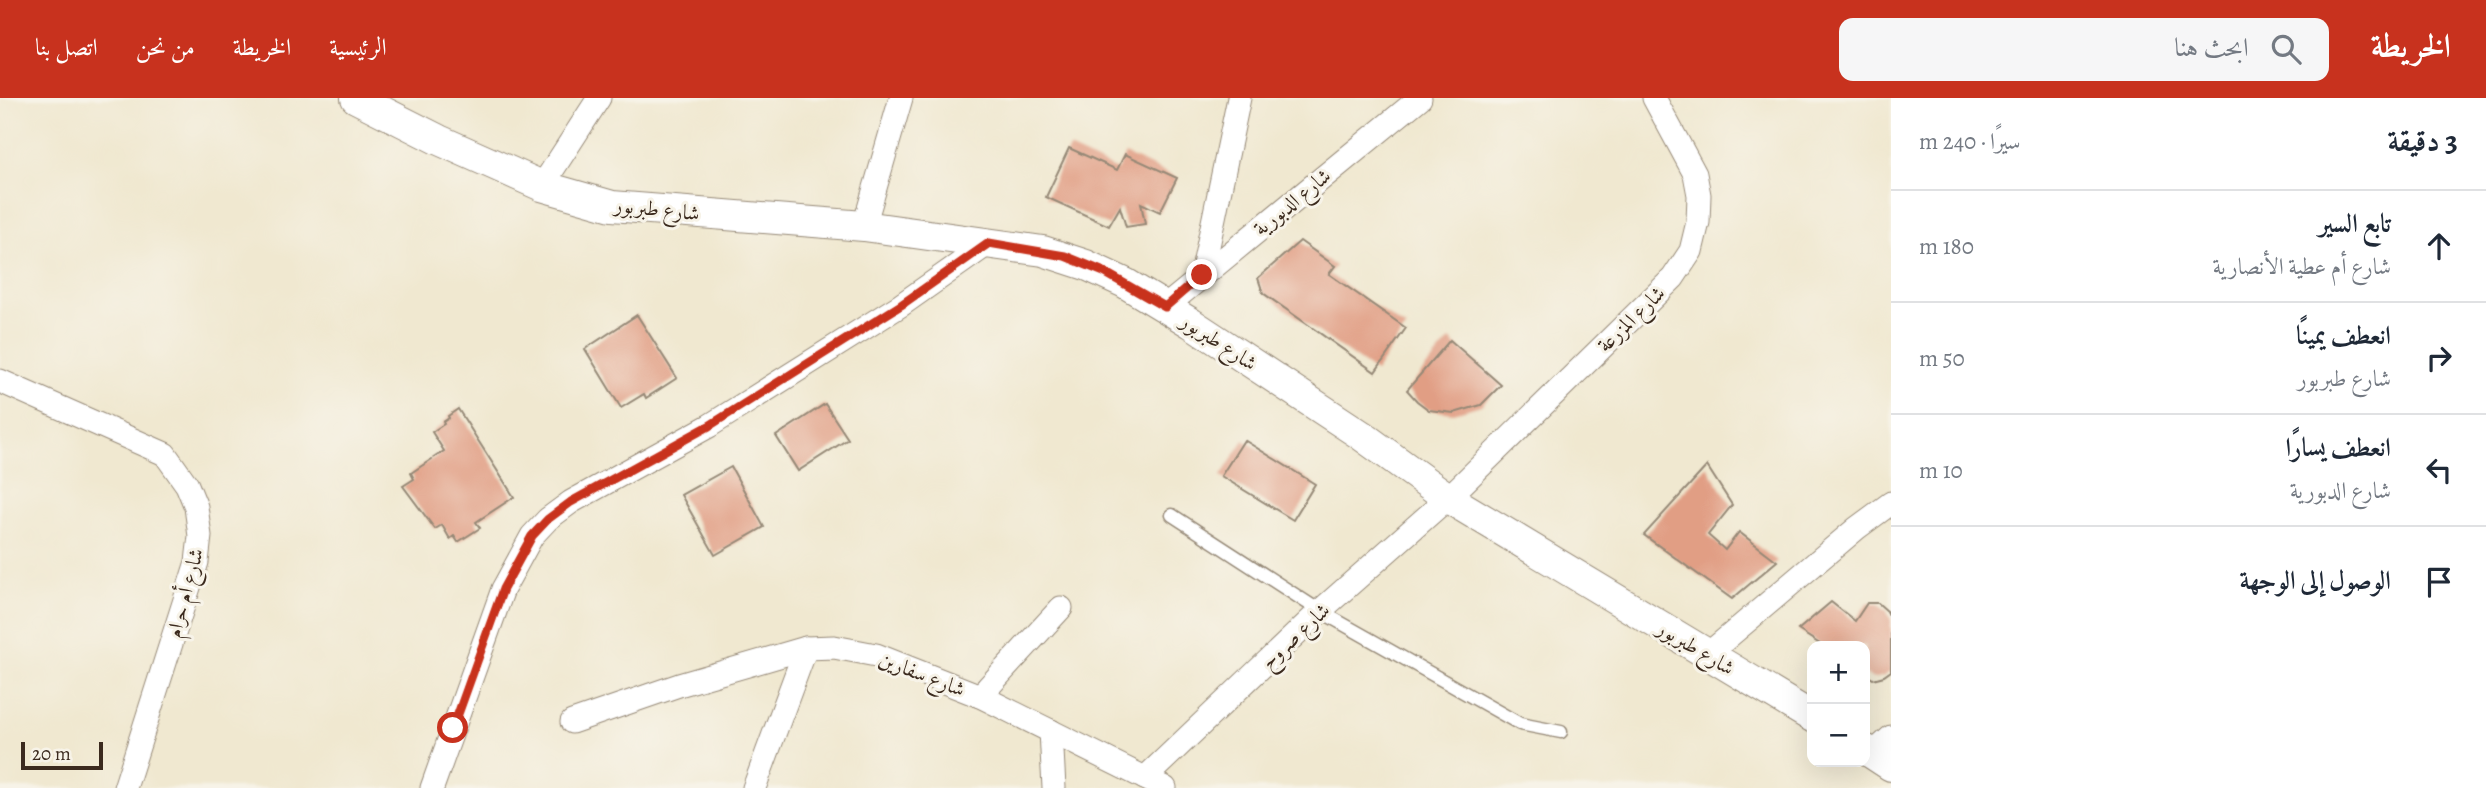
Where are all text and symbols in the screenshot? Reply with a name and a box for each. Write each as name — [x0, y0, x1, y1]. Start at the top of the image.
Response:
search box — [1839, 18, 2329, 81]
text: الخريطة — [2371, 23, 2451, 68]
text: ابحث هنا — [2174, 30, 2249, 65]
icon: search — [2267, 30, 2305, 68]
text: اتصل بنا — [35, 31, 98, 63]
text: من نحن — [136, 31, 195, 63]
text: الخريطة — [233, 31, 291, 63]
text: الرئيسية — [329, 31, 387, 63]
text: 3 دقيقة — [2387, 121, 2458, 161]
text: سيرًا · 240 m — [1919, 126, 2021, 157]
street label: شارع الدبورية — [1247, 162, 1339, 245]
street label: شارع طبربور — [611, 190, 701, 231]
text: تابع السير — [2319, 206, 2391, 241]
icon: ahead — [2420, 227, 2458, 265]
text: 180 m — [1919, 231, 1974, 262]
text: شارع أم عطية الأنصارية — [2213, 251, 2391, 282]
route end — [1186, 259, 1217, 290]
street label: شارع المزرعة — [1591, 280, 1674, 361]
street label: شارع طبربور — [1172, 306, 1262, 380]
text: انعطف يمينًا — [2296, 318, 2391, 353]
icon: right — [2420, 339, 2458, 377]
text: 50 m — [1919, 343, 1965, 374]
text: شارع طبربور — [2297, 363, 2391, 394]
text: انعطف يسارًا — [2285, 430, 2391, 465]
icon: left — [2420, 451, 2458, 489]
text: 10 m — [1919, 455, 1963, 486]
text: شارع الدبورية — [2290, 475, 2391, 506]
street label: شارع أم حرام — [159, 545, 214, 642]
text: الوصول إلى الوجهة — [2239, 563, 2391, 598]
icon: arrive — [2420, 563, 2458, 601]
street label: شارع صروح — [1254, 597, 1339, 679]
street label: شارع طبربور — [1648, 613, 1740, 685]
map controls — [1807, 641, 1870, 767]
button: + — [1807, 641, 1870, 704]
street label: شارع سفارين — [873, 645, 969, 707]
button: − — [1807, 704, 1870, 767]
route start — [437, 712, 468, 743]
scale bar — [21, 739, 103, 771]
text: 20 m — [32, 741, 71, 767]

